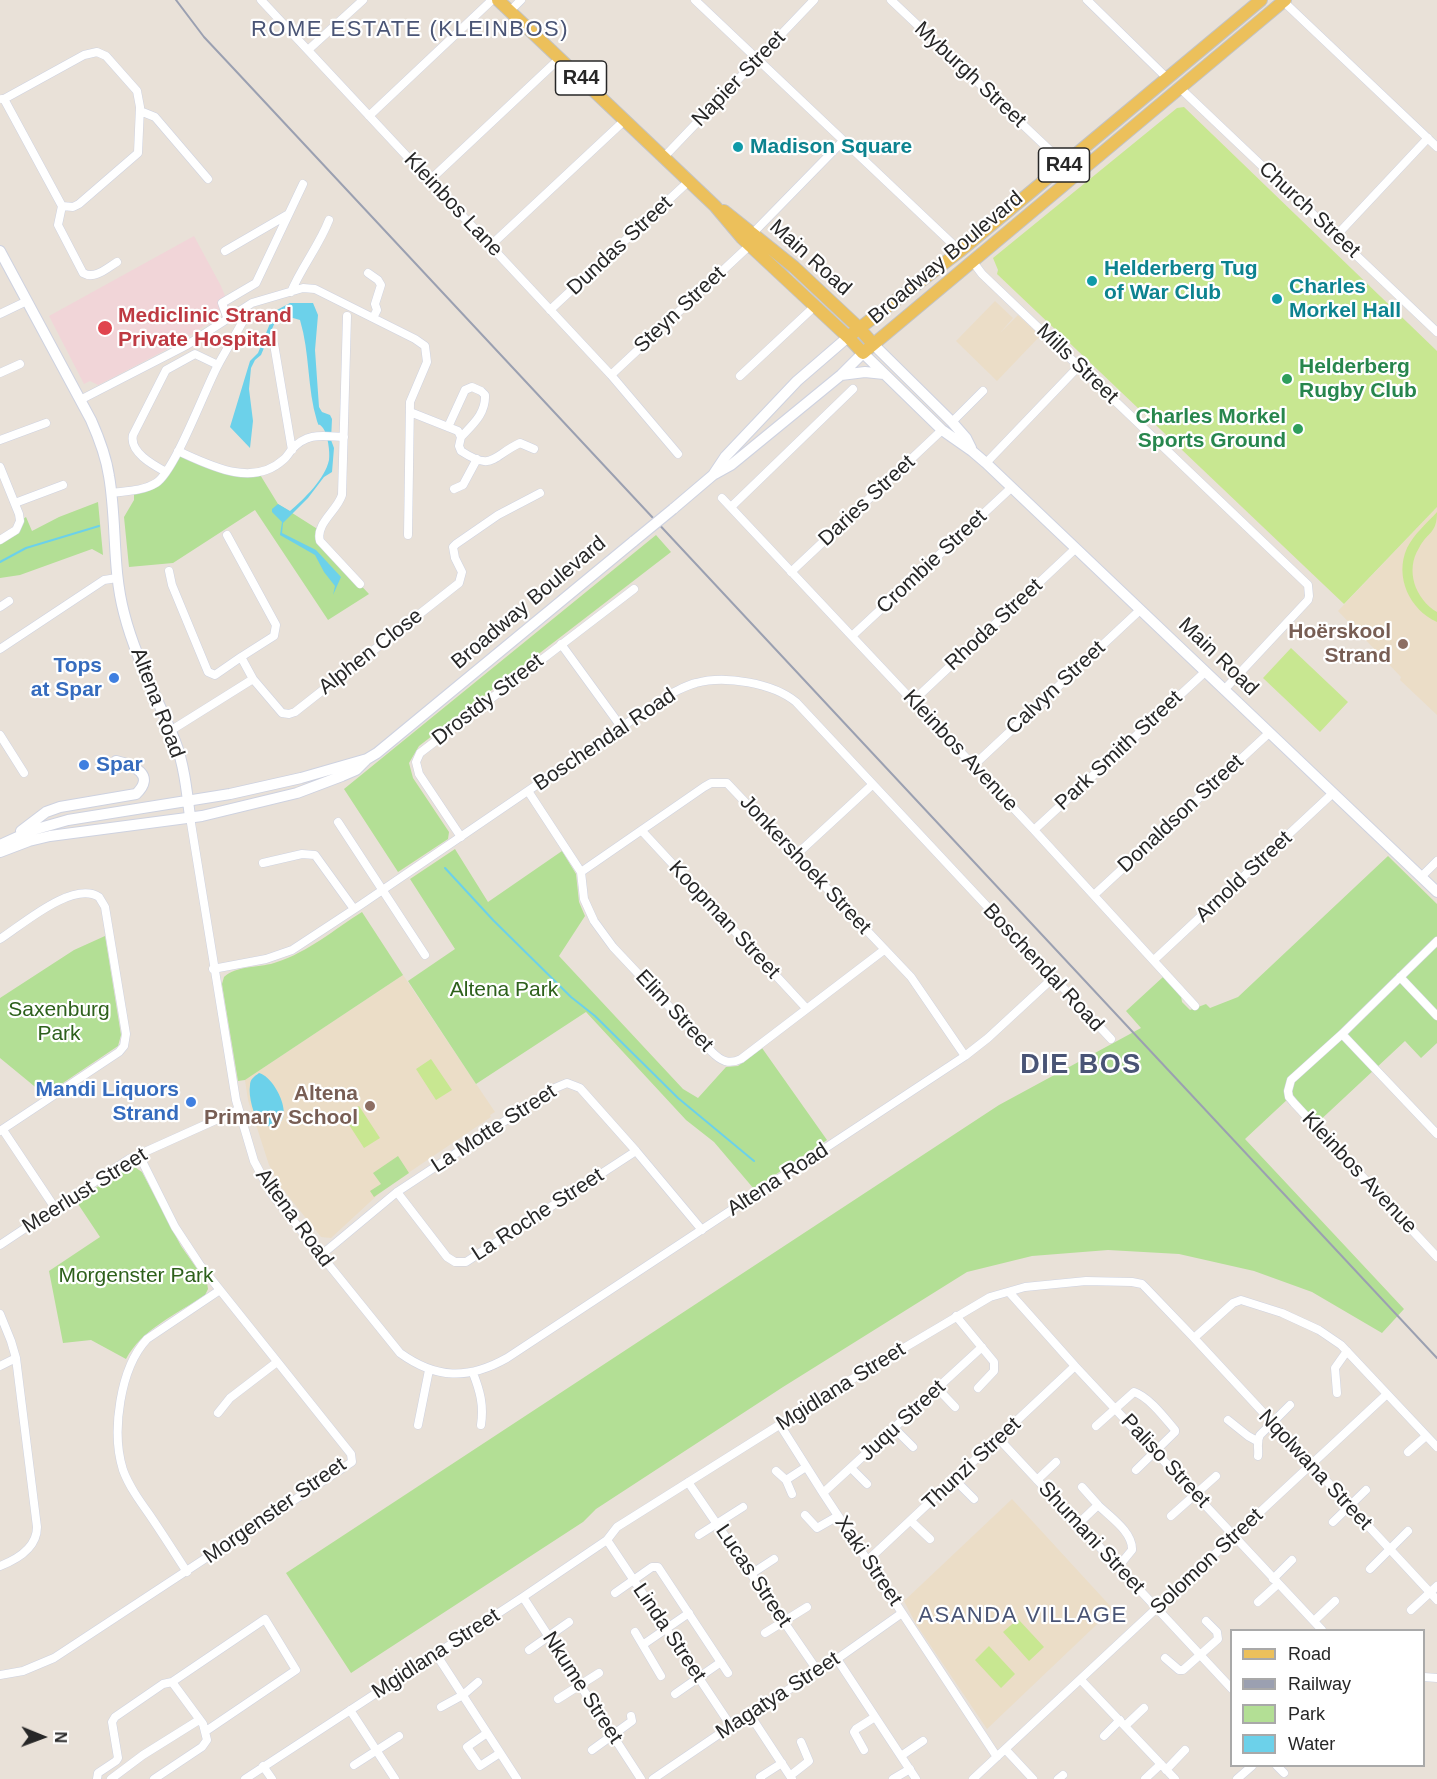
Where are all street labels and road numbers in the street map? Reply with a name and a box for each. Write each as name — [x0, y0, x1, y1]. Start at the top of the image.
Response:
street label: Myburgh Street — [909, 17, 1031, 133]
street label: Napier Street — [687, 26, 791, 132]
road number: R44 — [556, 61, 606, 95]
street label: Kleinbos Lane — [398, 148, 508, 262]
road number: R44 — [1038, 148, 1090, 182]
street label: Church Street — [1253, 157, 1365, 263]
street label: Broadway Boulevard — [864, 186, 1028, 330]
street label: Dundas Street — [562, 191, 678, 301]
street label: Main Road — [764, 215, 856, 301]
street label: Steyn Street — [629, 261, 731, 359]
street label: Mills Street — [1031, 319, 1123, 409]
street label: Daries Street — [814, 450, 920, 552]
street label: Crombie Street — [872, 505, 992, 619]
street label: Broadway Boulevard — [447, 531, 611, 675]
street label: Rhoda Street — [940, 574, 1048, 676]
street label: Alphen Close — [314, 604, 428, 700]
street label: Main Road — [1173, 613, 1263, 701]
street label: Calvyn Street — [1001, 636, 1111, 740]
street label: Altena Road — [125, 645, 189, 761]
street label: Drostdy Street — [427, 649, 549, 751]
street label: Boschendal Road — [529, 683, 681, 797]
street label: Kleinbos Avenue — [897, 685, 1023, 817]
street label: Park Smith Street — [1050, 686, 1188, 816]
street label: Donaldson Street — [1113, 749, 1249, 879]
street label: Jonkershoek Street — [734, 790, 876, 940]
street label: Arnold Street — [1191, 826, 1297, 928]
street label: Koopman Street — [663, 856, 785, 984]
street label: Boschendal Road — [977, 899, 1109, 1037]
street label: Elim Street — [630, 965, 718, 1057]
street label: La Motte Street — [427, 1079, 561, 1179]
street label: Kleinbos Avenue — [1296, 1107, 1422, 1239]
street label: Altena Road — [723, 1138, 833, 1222]
street label: Meerlust Street — [18, 1143, 152, 1239]
street label: La Roche Street — [468, 1163, 608, 1267]
street label: Altena Road — [250, 1164, 338, 1272]
street label: Mgidlana Street — [772, 1337, 910, 1437]
street label: Juqu Street — [855, 1375, 951, 1467]
street label: Nqolwana Street — [1253, 1405, 1377, 1535]
street label: Paliso Street — [1115, 1409, 1215, 1513]
street label: Thunzi Street — [918, 1412, 1026, 1516]
street label: Morgenster Street — [199, 1452, 351, 1570]
street label: Shumani Street — [1032, 1476, 1150, 1600]
street label: Solomon Street — [1145, 1503, 1269, 1621]
street label: Xaki Street — [829, 1511, 907, 1611]
street label: Lucas Street — [710, 1520, 796, 1632]
street label: Linda Street — [627, 1579, 711, 1687]
street label: Mgidlana Street — [367, 1603, 505, 1705]
street label: Nkume Street — [536, 1627, 628, 1749]
street label: Magatya Street — [711, 1647, 845, 1745]

